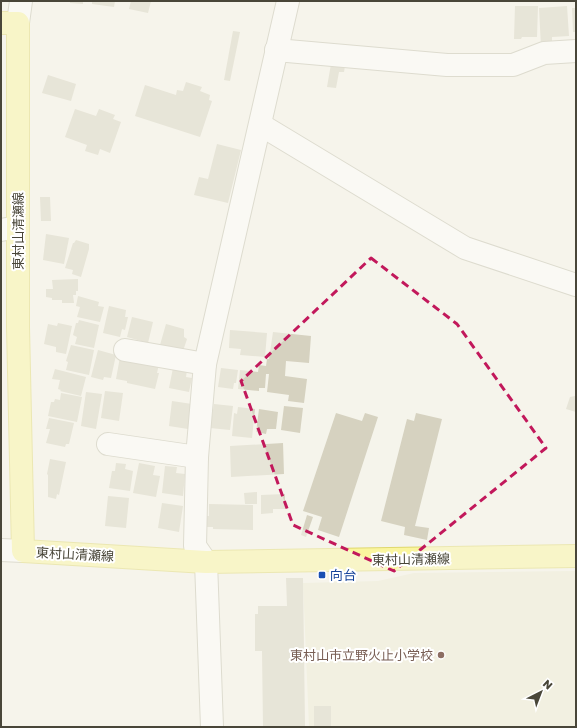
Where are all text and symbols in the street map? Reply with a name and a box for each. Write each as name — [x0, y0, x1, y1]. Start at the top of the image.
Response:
street label: 東村山清瀬線 — [10, 192, 26, 270]
street label: 東村山清瀬線 — [36, 544, 114, 564]
street label: 東村山清瀬線 — [372, 550, 450, 568]
place label: 向台 — [330, 567, 356, 583]
marker: 向台 — [317, 570, 327, 580]
place label: 東村山市立野火止小学校 — [290, 647, 433, 663]
marker: 東村山市立野火止小学校 — [436, 650, 446, 660]
north arrow — [521, 672, 561, 712]
text: N — [541, 677, 555, 692]

